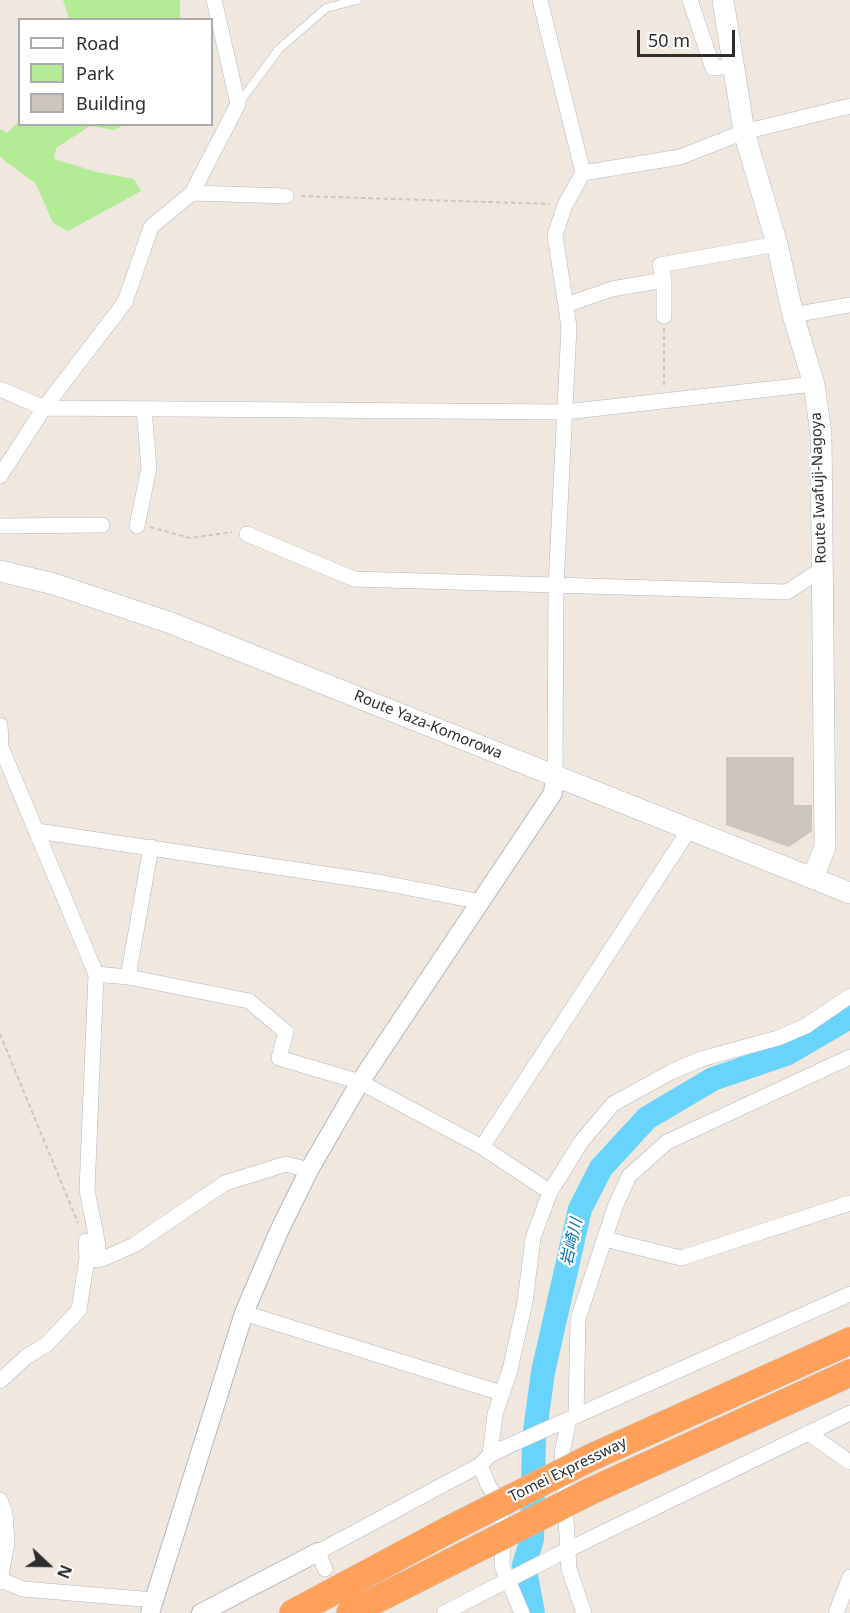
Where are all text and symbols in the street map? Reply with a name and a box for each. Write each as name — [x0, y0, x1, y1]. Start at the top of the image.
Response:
legend — [18, 18, 213, 126]
scale bar — [640, 18, 738, 56]
text: 50 m — [648, 28, 690, 52]
text: Road — [76, 31, 119, 55]
text: Park — [76, 61, 114, 85]
text: Building — [76, 91, 146, 115]
street label: Route Iwafuji-Nagoya — [807, 412, 831, 564]
street label: Route Yaza-Komorowa — [351, 687, 505, 763]
water label: 岩崎川 — [557, 1216, 587, 1268]
street label: Tomei Expressway — [506, 1434, 630, 1506]
north arrow — [18, 1535, 78, 1595]
text: N — [52, 1562, 77, 1582]

